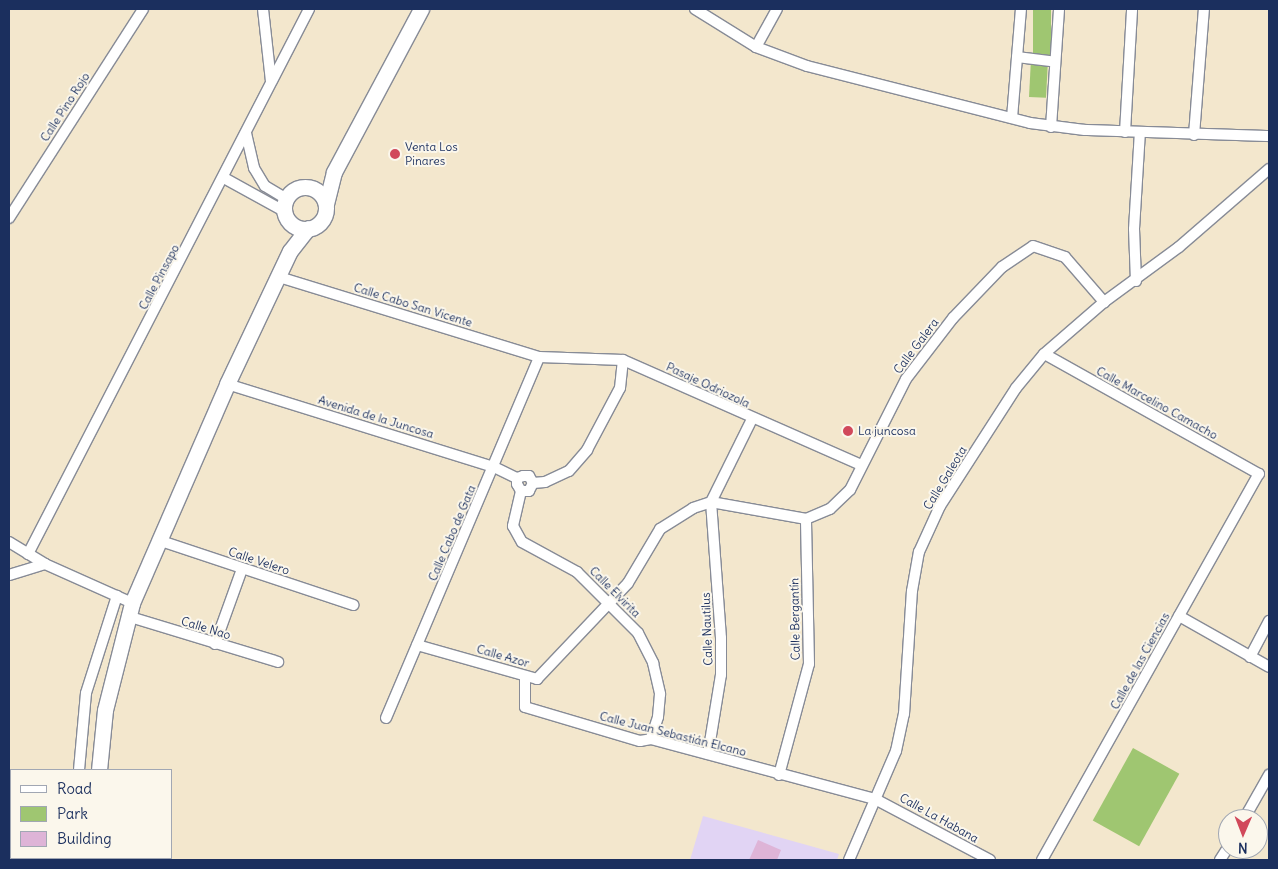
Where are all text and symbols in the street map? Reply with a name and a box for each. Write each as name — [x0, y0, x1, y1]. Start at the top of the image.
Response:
street label: Calle Pino Rojo — [37, 70, 93, 144]
place label: Venta Los Pinares — [405, 140, 458, 168]
marker: Venta Los Pinares — [389, 148, 401, 160]
street label: Calle Pinsapo — [136, 242, 182, 312]
street label: Calle Cabo San Vicente — [352, 280, 474, 330]
street label: Calle Galera — [890, 315, 942, 377]
street label: Pasaje Odriozola — [664, 359, 752, 411]
street label: Calle Marcelino Camacho — [1094, 364, 1220, 442]
street label: Avenida de la Juncosa — [316, 393, 436, 441]
place label: La juncosa — [858, 424, 916, 438]
marker: La juncosa — [842, 425, 854, 437]
street label: Calle Galeota — [920, 444, 970, 512]
street label: Calle Cabo de Gata — [425, 483, 479, 583]
street label: Calle Velero — [227, 544, 291, 578]
street label: Calle Elvirita — [587, 564, 643, 620]
street label: Calle Bergantín — [787, 578, 803, 660]
street label: Calle Nautilus — [699, 592, 715, 666]
street label: Calle de las Ciencias — [1107, 610, 1173, 712]
street label: Calle Nao — [179, 614, 233, 642]
street label: Calle Azor — [475, 642, 531, 670]
street label: Calle Juan Sebastián Elcano — [598, 709, 748, 759]
legend — [10, 769, 172, 859]
text: Road — [57, 779, 92, 798]
street label: Calle La Habana — [897, 790, 981, 846]
text: Park — [57, 804, 88, 823]
north arrow — [1218, 809, 1268, 859]
text: Building — [57, 829, 112, 848]
text: N — [1238, 839, 1248, 857]

